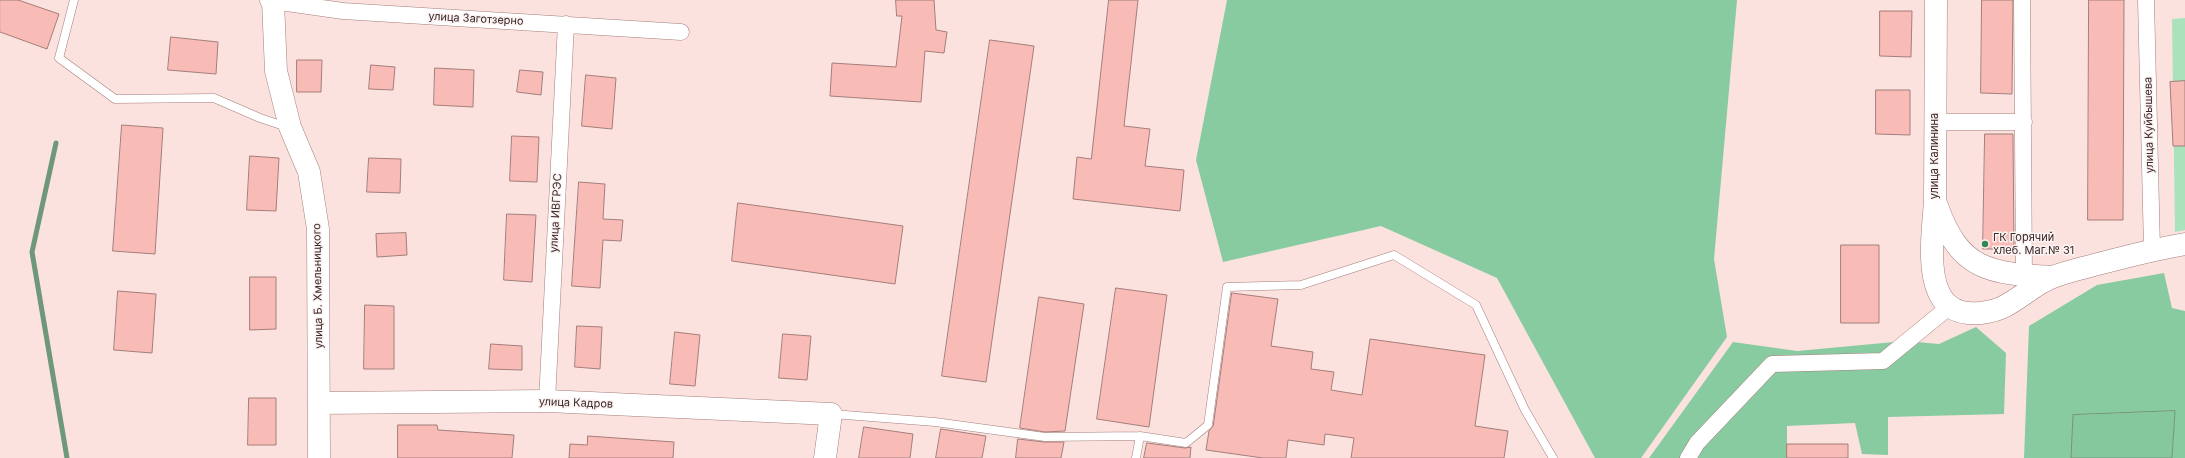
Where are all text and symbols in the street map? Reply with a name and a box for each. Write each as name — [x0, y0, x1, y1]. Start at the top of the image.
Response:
street label: улица Заготзерно — [428, 10, 524, 28]
street label: улица Куйбышева — [2142, 77, 2156, 173]
street label: улица Калинина — [1928, 113, 1942, 199]
street label: улица ИВГРЭС — [547, 173, 565, 253]
street label: улица Б. Хмельницкого — [310, 223, 326, 349]
place label: ГК Горячий хлеб. Маг.№ 31 — [1993, 231, 2074, 257]
marker: ГК Горячий хлеб. Маг.№ 31 — [1980, 239, 1990, 249]
street label: улица Кадров — [539, 395, 613, 411]

